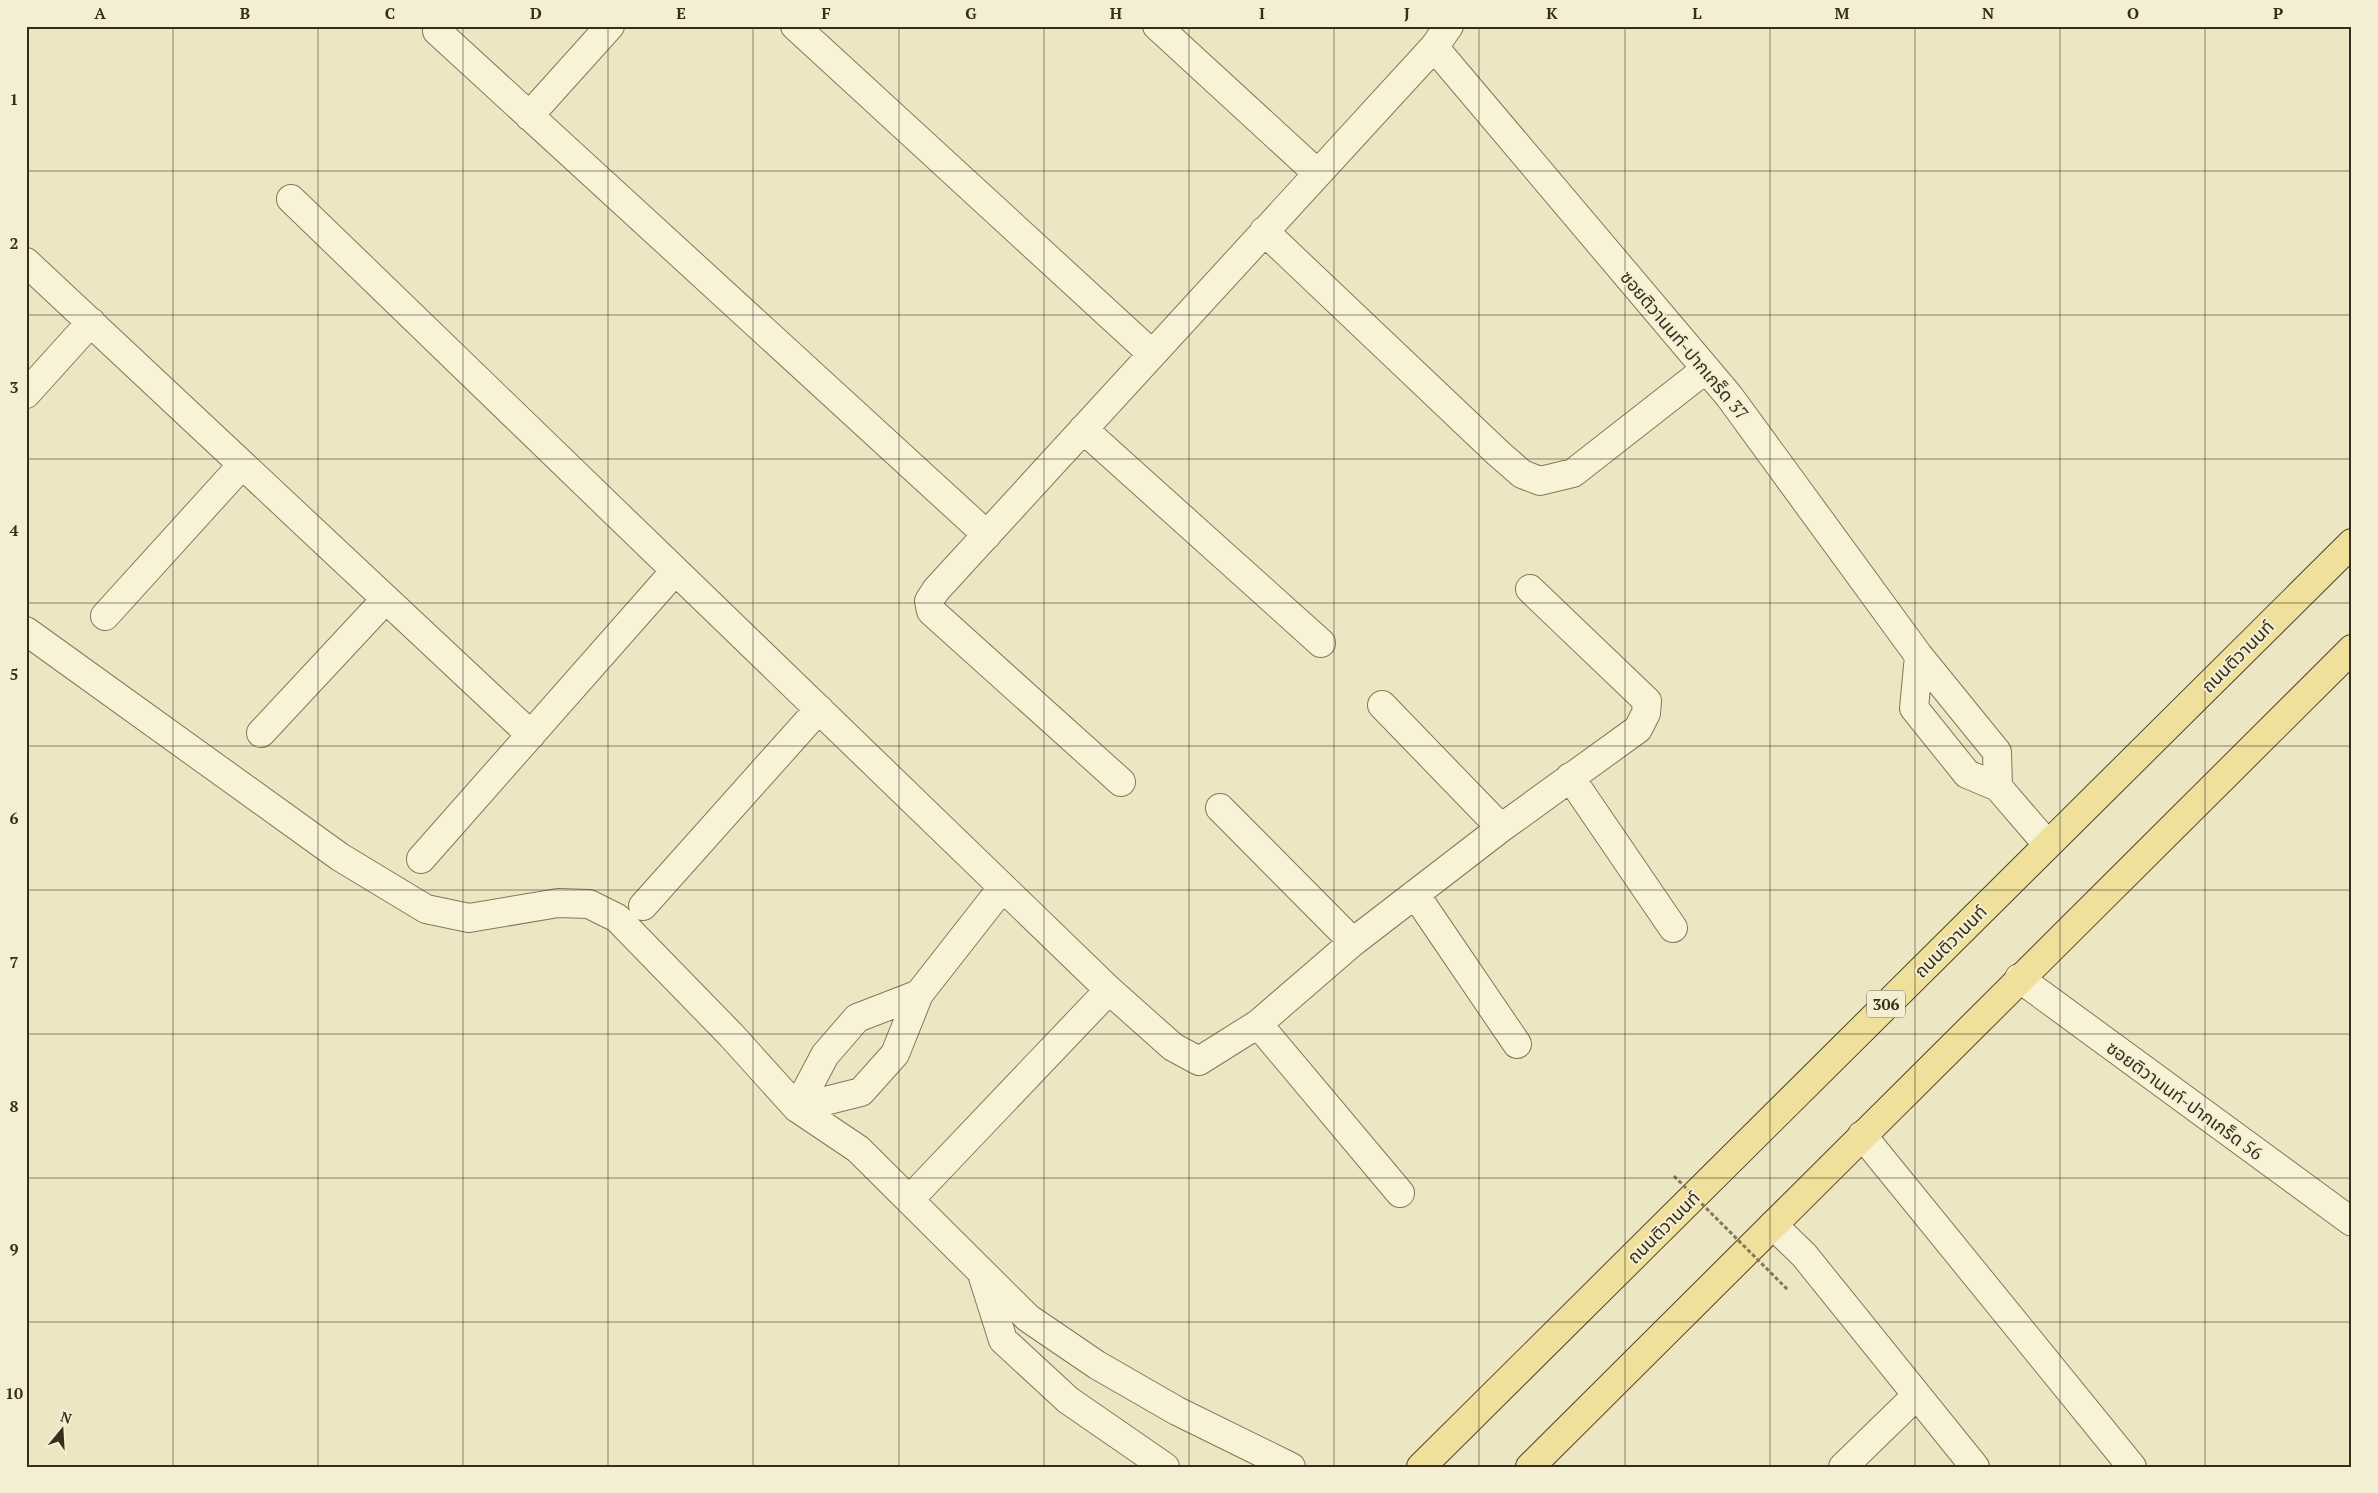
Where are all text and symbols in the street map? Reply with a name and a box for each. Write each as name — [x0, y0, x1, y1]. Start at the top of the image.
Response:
text: A — [94, 2, 106, 24]
text: B — [240, 2, 250, 24]
text: C — [385, 2, 395, 24]
text: D — [530, 2, 542, 24]
text: E — [676, 2, 686, 24]
text: F — [821, 2, 831, 24]
text: G — [965, 2, 977, 24]
text: H — [1110, 2, 1122, 24]
text: I — [1259, 2, 1265, 24]
text: J — [1404, 2, 1410, 24]
text: K — [1546, 2, 1558, 24]
text: L — [1692, 2, 1702, 24]
text: M — [1835, 2, 1850, 24]
text: N — [1982, 2, 1994, 24]
text: O — [2127, 2, 2139, 24]
text: P — [2273, 2, 2283, 24]
text: 1 — [9, 88, 19, 110]
text: 2 — [9, 232, 19, 254]
street label: ซอยติวานนท์-ปากเกร็ด 37 — [1615, 265, 1755, 425]
text: 3 — [9, 376, 19, 398]
text: 4 — [9, 519, 19, 541]
street label: ถนนติวานนท์ — [2195, 614, 2279, 698]
text: 5 — [9, 663, 19, 685]
text: 6 — [9, 807, 19, 829]
street label: ถนนติวานนท์ — [1908, 899, 1992, 983]
text: 7 — [9, 951, 19, 973]
road number: 306 — [1867, 991, 1905, 1018]
street label: ซอยติวานนท์-ปากเกร็ด 56 — [2102, 1035, 2268, 1165]
text: 8 — [9, 1095, 19, 1117]
street label: ถนนติวานนท์ — [1621, 1185, 1705, 1269]
text: 9 — [9, 1238, 19, 1260]
text: 10 — [5, 1382, 23, 1404]
north arrow — [38, 1406, 88, 1456]
text: N — [58, 1406, 75, 1428]

